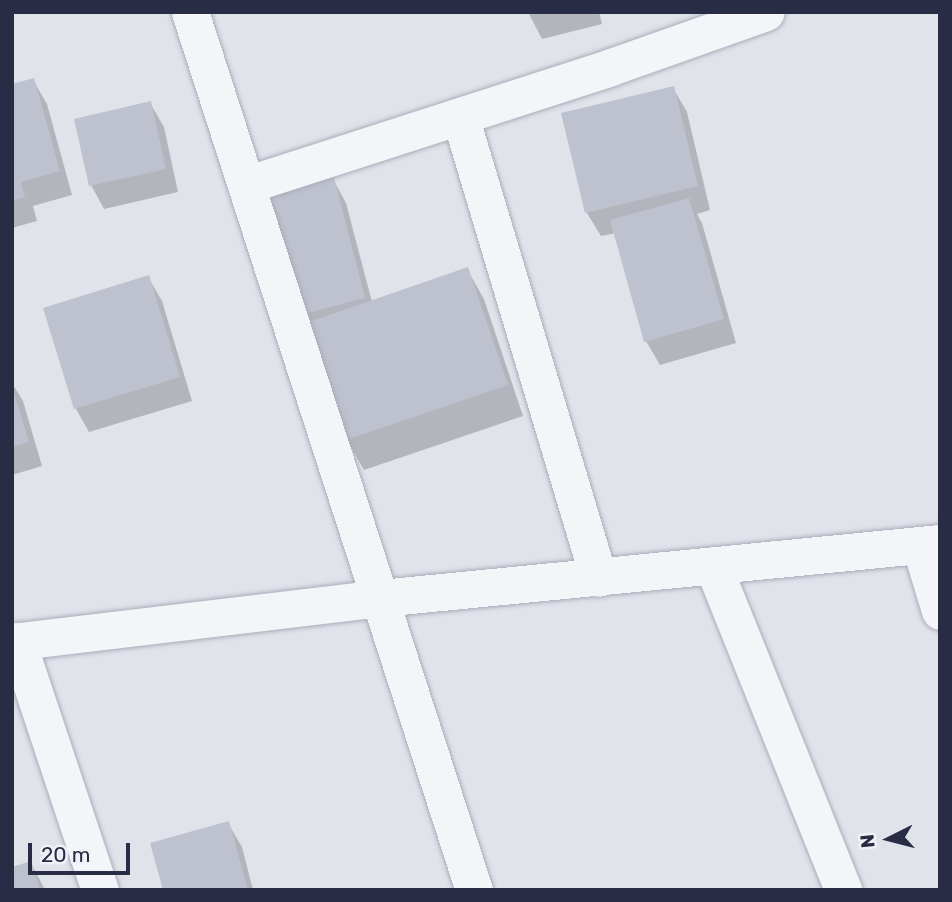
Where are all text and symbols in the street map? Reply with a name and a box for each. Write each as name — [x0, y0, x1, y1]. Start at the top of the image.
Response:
north arrow — [854, 804, 924, 874]
scale bar — [32, 828, 133, 872]
text: N — [855, 833, 880, 849]
text: 20 m — [41, 842, 90, 867]

